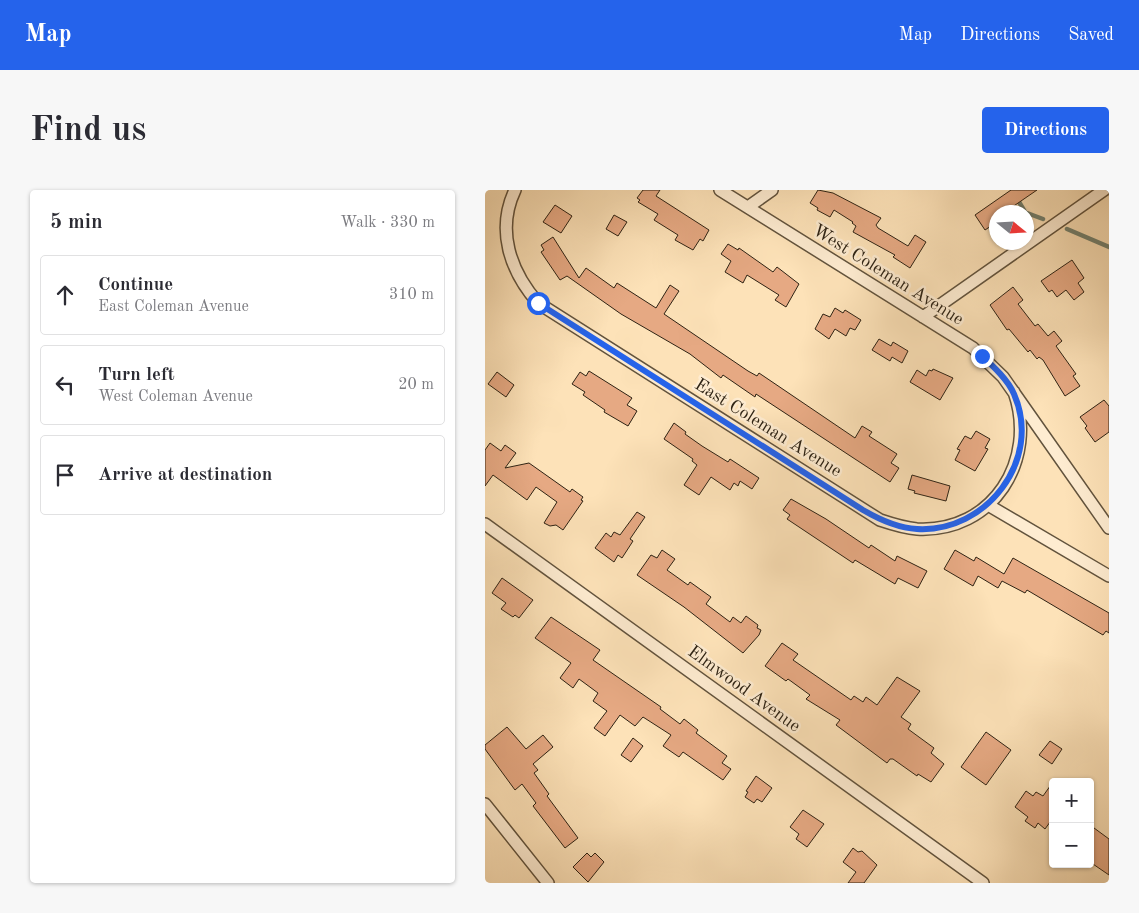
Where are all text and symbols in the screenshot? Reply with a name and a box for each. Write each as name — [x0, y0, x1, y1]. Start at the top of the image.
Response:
text: Map — [25, 23, 72, 47]
text: Map — [899, 26, 932, 44]
text: Directions — [960, 26, 1040, 44]
text: Saved — [1068, 26, 1114, 44]
button: Directions — [982, 107, 1109, 153]
text: Find us — [30, 113, 146, 148]
north arrow — [989, 205, 1034, 250]
text: 5 min — [50, 212, 103, 233]
text: Walk · 330 m — [340, 215, 435, 231]
street label: West Coleman Avenue — [809, 221, 967, 329]
text: Continue — [98, 276, 173, 295]
icon: ahead — [51, 281, 79, 309]
text: 310 m — [389, 287, 434, 303]
route start — [527, 292, 550, 315]
text: East Coleman Avenue — [98, 299, 249, 315]
route end — [971, 345, 994, 368]
text: Turn left — [98, 366, 175, 385]
icon: left — [51, 371, 79, 399]
street label: East Coleman Avenue — [691, 375, 845, 481]
text: 20 m — [398, 377, 434, 393]
text: West Coleman Avenue — [98, 389, 253, 405]
icon: arrive — [51, 461, 79, 489]
text: Arrive at destination — [98, 466, 272, 485]
street label: Elmwood Avenue — [684, 642, 804, 736]
map controls — [1049, 778, 1094, 868]
button: + — [1049, 778, 1094, 823]
button: − — [1049, 823, 1094, 868]

